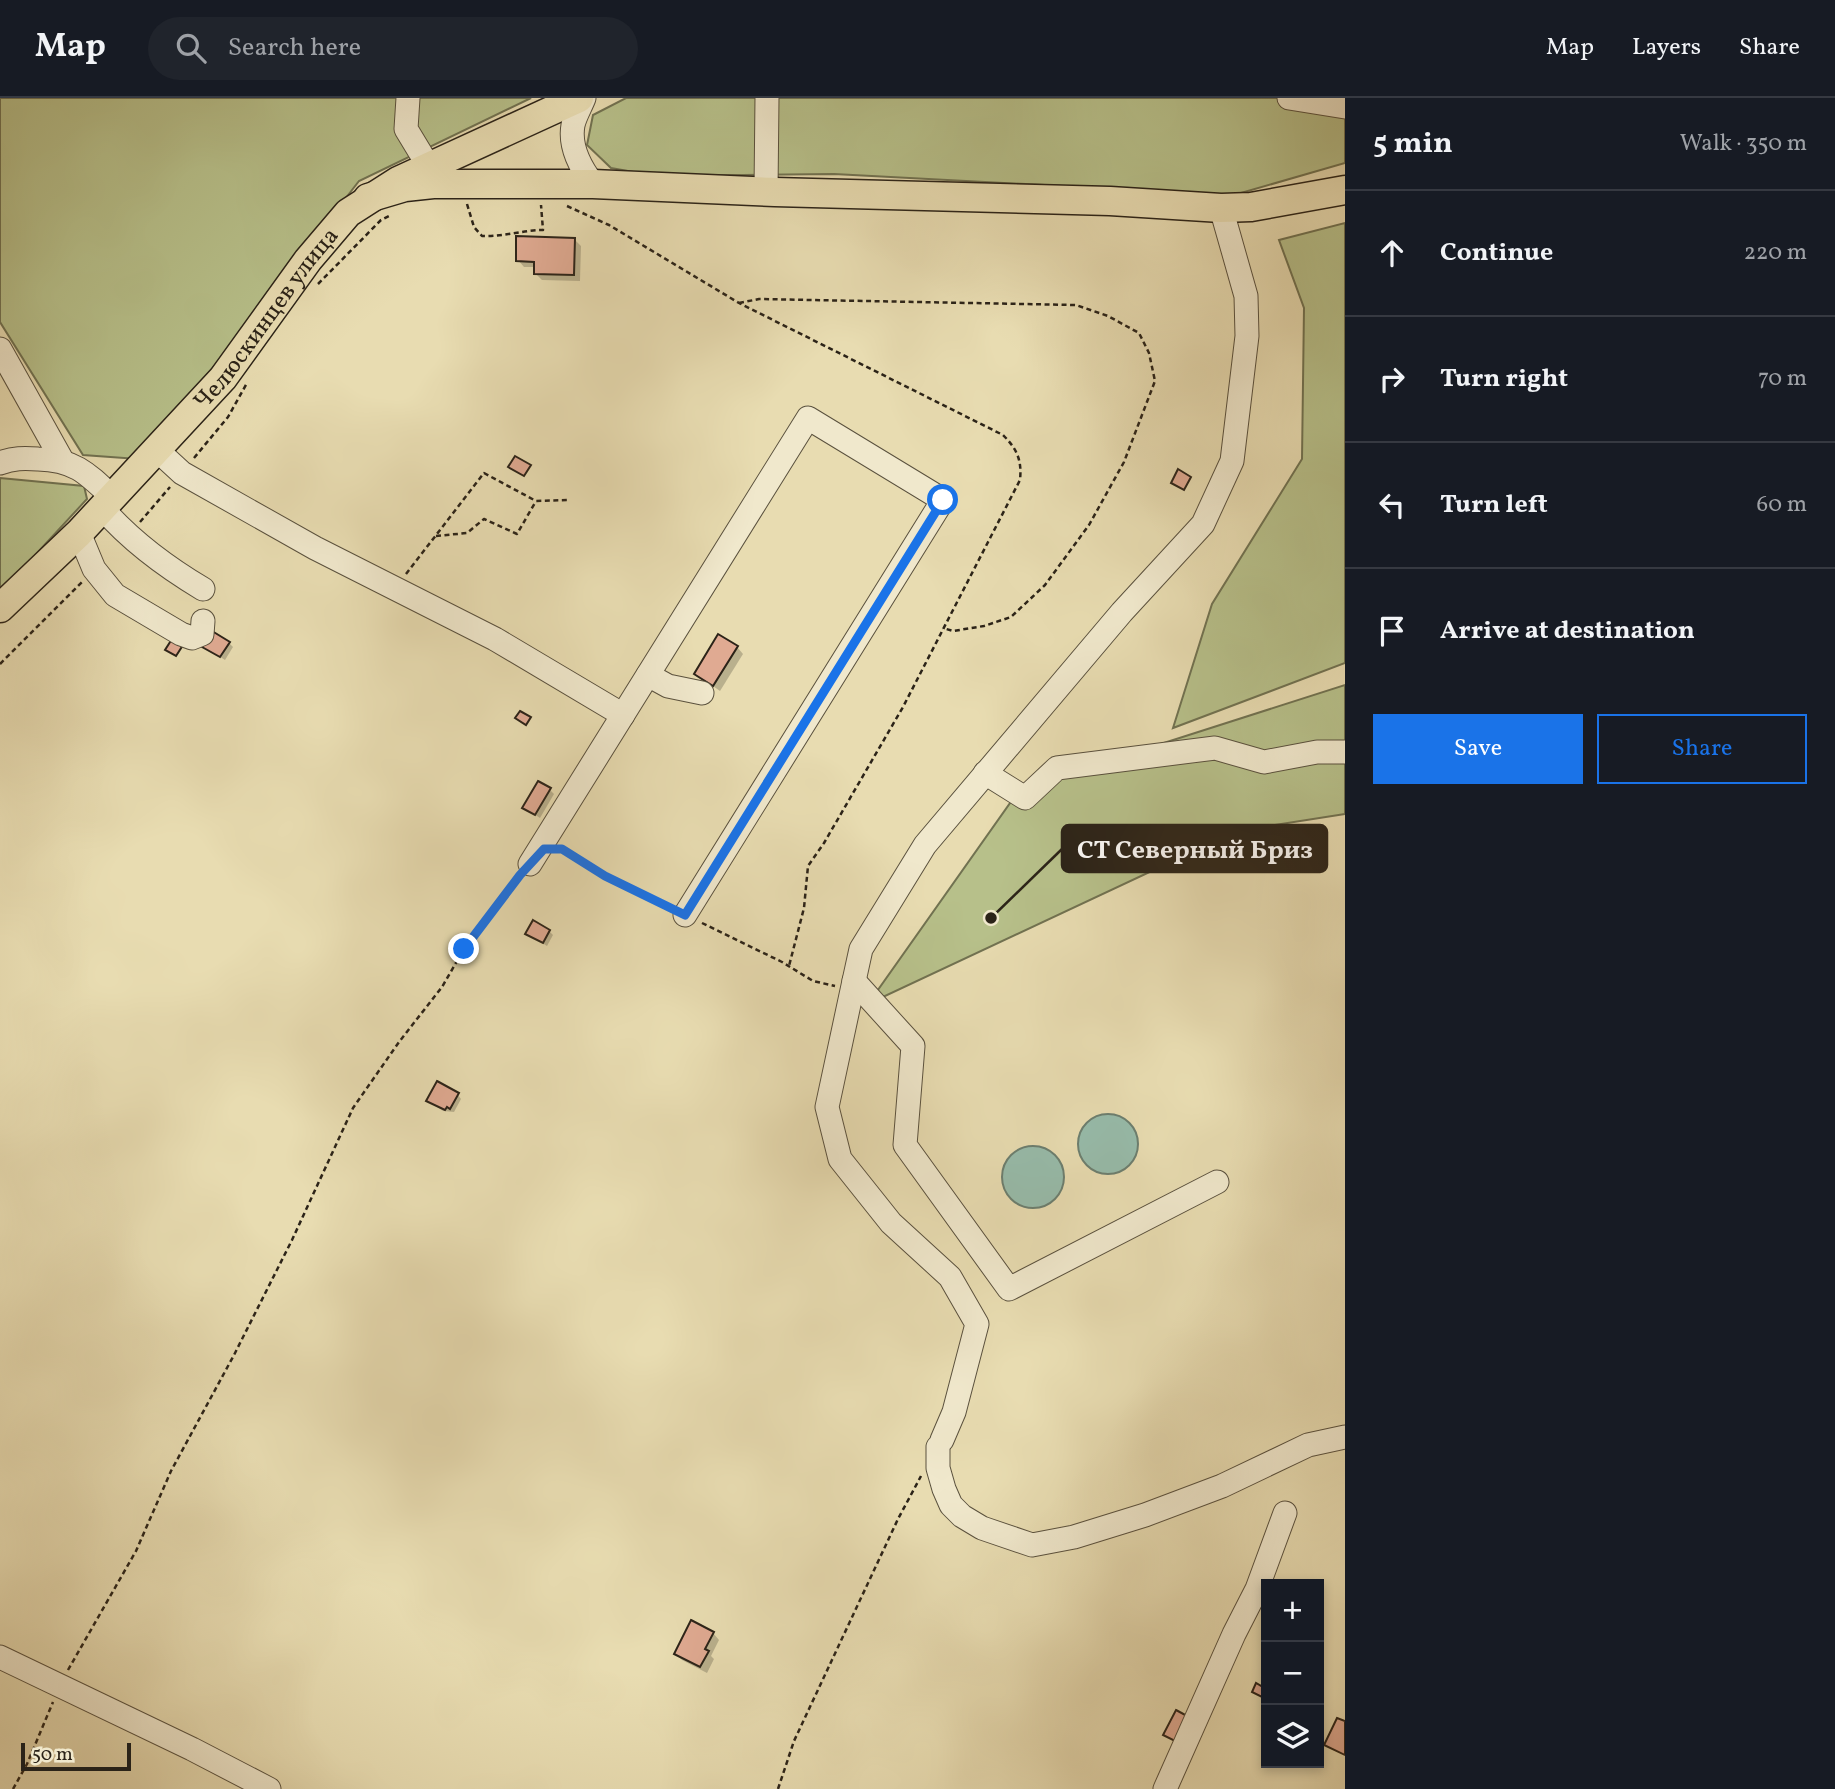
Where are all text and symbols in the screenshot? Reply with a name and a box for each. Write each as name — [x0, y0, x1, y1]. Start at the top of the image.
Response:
search box — [148, 17, 638, 80]
text: Map — [35, 25, 106, 71]
icon: search — [172, 29, 210, 67]
text: Search here — [228, 30, 361, 66]
text: Map — [1546, 31, 1594, 65]
text: Layers — [1632, 31, 1701, 65]
text: Share — [1739, 31, 1800, 65]
text: 5 min — [1373, 123, 1453, 165]
text: Walk · 350 m — [1680, 128, 1807, 160]
street label: Челюскинцев улица — [187, 221, 348, 418]
icon: ahead — [1373, 234, 1411, 272]
text: Continue — [1440, 235, 1553, 271]
text: 220 m — [1744, 237, 1807, 269]
icon: right — [1373, 360, 1411, 398]
text: Turn right — [1440, 361, 1568, 397]
text: 70 m — [1758, 363, 1807, 395]
route start — [927, 484, 958, 515]
icon: left — [1373, 486, 1411, 524]
text: Turn left — [1440, 487, 1548, 523]
text: 60 m — [1757, 489, 1807, 521]
icon: arrive — [1373, 612, 1411, 650]
text: Arrive at destination — [1440, 613, 1695, 649]
button: Save — [1373, 714, 1583, 784]
button: Share — [1597, 714, 1807, 784]
callout: СТ Северный Бриз — [1062, 825, 1327, 872]
text: СТ Северный Бриз — [1077, 833, 1313, 869]
route end — [448, 933, 479, 964]
map controls — [1261, 1579, 1324, 1768]
button: + — [1261, 1579, 1324, 1642]
button: − — [1261, 1642, 1324, 1705]
button: layers — [1261, 1705, 1324, 1768]
scale bar — [21, 1740, 131, 1772]
text: 50 m — [32, 1742, 73, 1768]

